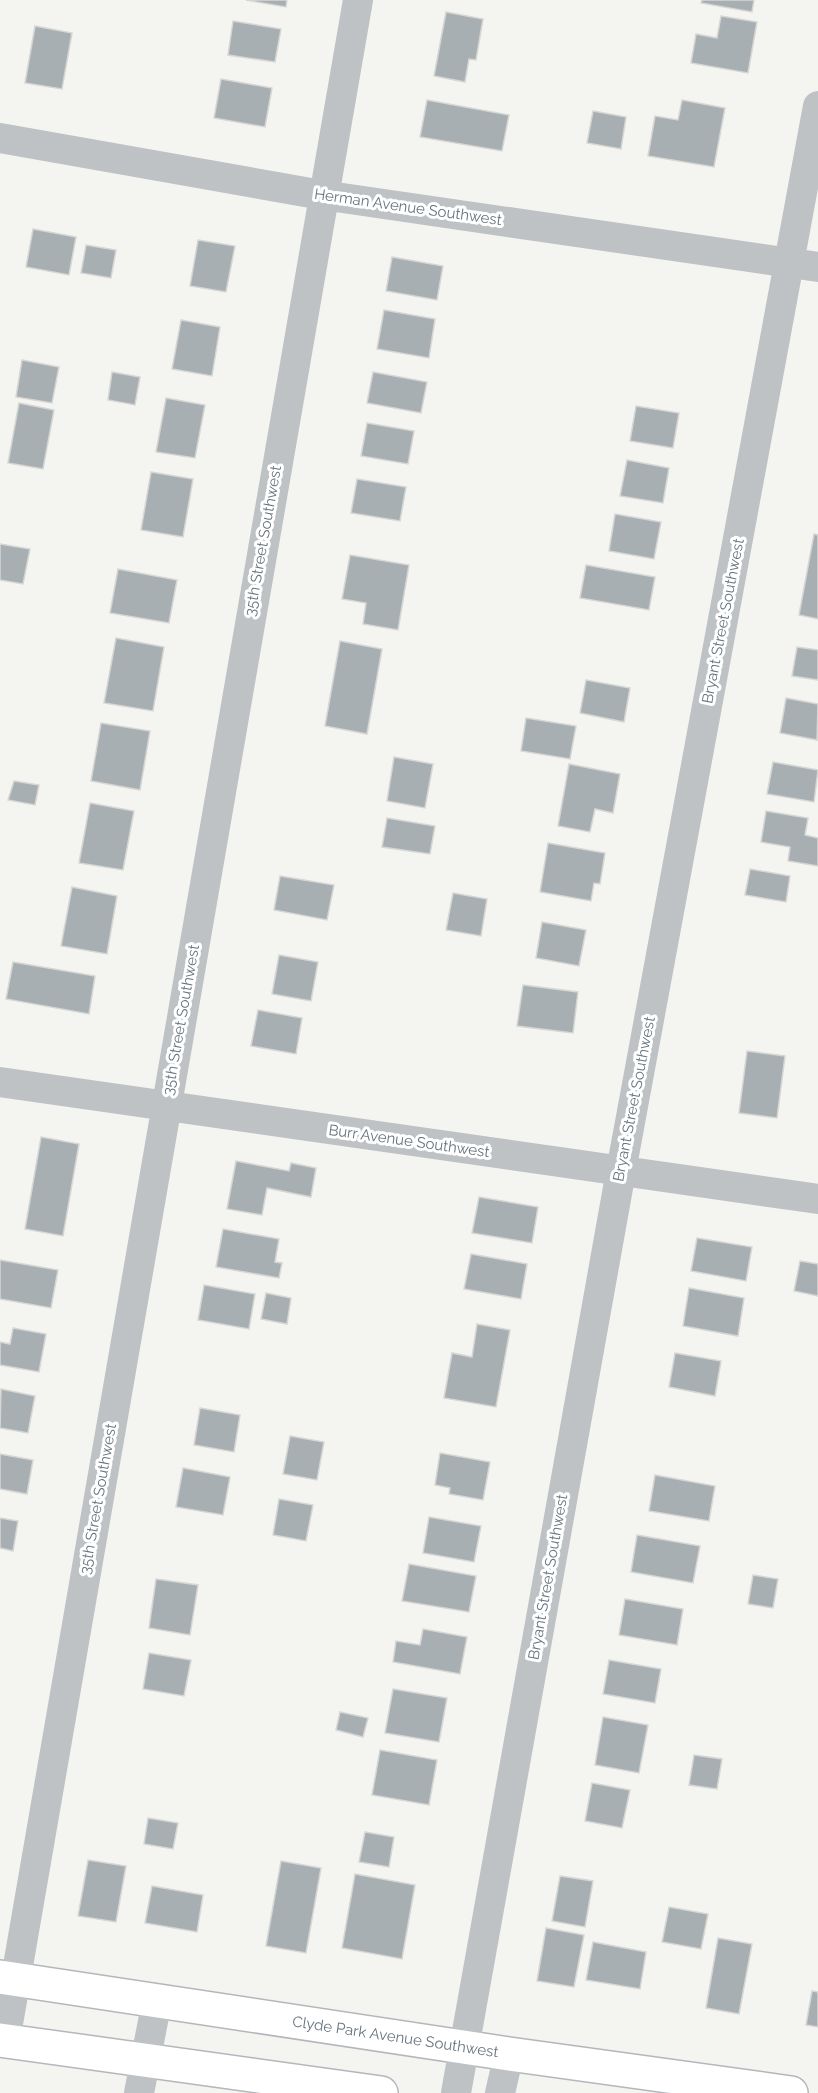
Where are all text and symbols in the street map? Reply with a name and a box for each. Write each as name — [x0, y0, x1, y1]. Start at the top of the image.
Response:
street label: Herman Avenue Southwest — [313, 185, 503, 229]
street label: 35th Street Southwest — [241, 464, 285, 618]
street label: Bryant Street Southwest — [698, 537, 748, 705]
street label: 35th Street Southwest — [159, 943, 203, 1097]
street label: Bryant Street Southwest — [609, 1015, 659, 1183]
street label: Burr Avenue Southwest — [327, 1121, 491, 1161]
street label: 35th Street Southwest — [76, 1422, 120, 1576]
street label: Bryant Street Southwest — [525, 1493, 571, 1661]
street label: Clyde Park Avenue Southwest — [291, 2012, 500, 2061]

